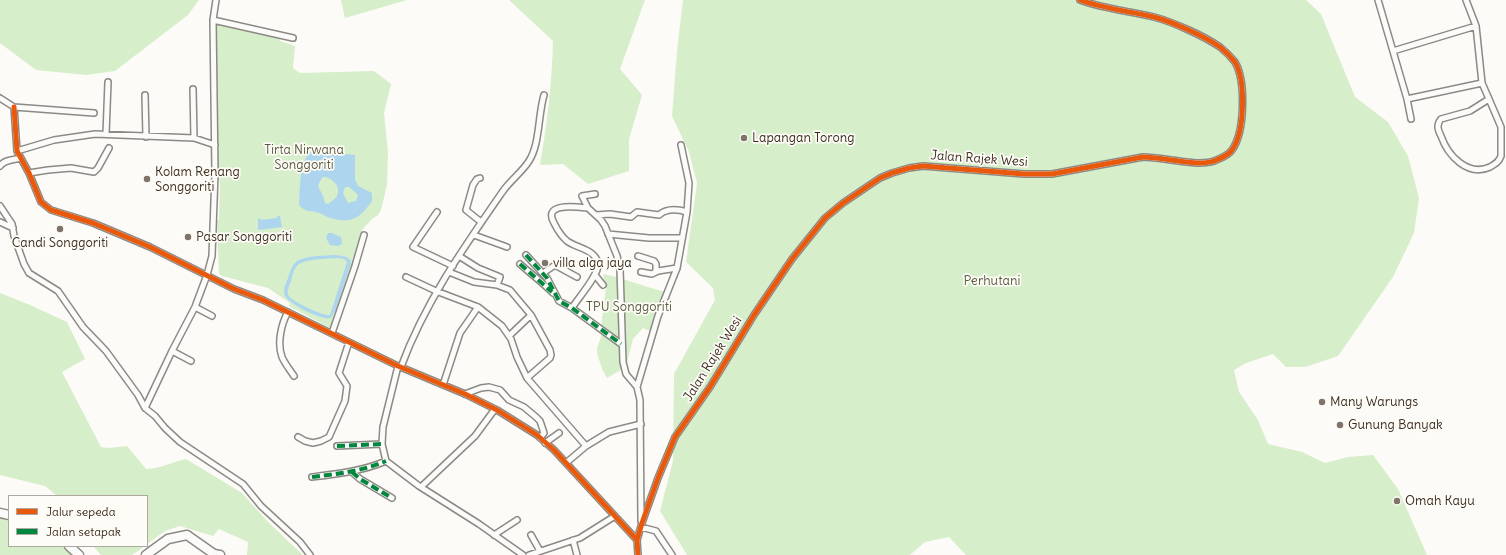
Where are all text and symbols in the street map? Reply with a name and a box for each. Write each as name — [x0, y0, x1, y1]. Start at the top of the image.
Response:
place label: Lapangan Torong — [752, 130, 855, 146]
marker: Lapangan Torong — [739, 133, 749, 143]
park label: Tirta Nirwana Songgoriti — [264, 142, 344, 173]
street label: Jalan Rajek Wesi — [930, 148, 1028, 170]
place label: Kolam Renang Songgoriti — [155, 164, 240, 195]
marker: Kolam Renang Songgoriti — [142, 174, 152, 184]
marker: Candi Songgoriti — [55, 224, 65, 234]
place label: Pasar Songgoriti — [196, 229, 292, 245]
marker: Pasar Songgoriti — [183, 232, 193, 242]
place label: Candi Songgoriti — [12, 235, 108, 251]
place label: villa alga jaya — [553, 255, 632, 271]
marker: villa alga jaya — [540, 258, 550, 268]
park label: Perhutani — [964, 273, 1020, 289]
park label: TPU Songgoriti — [586, 299, 672, 315]
street label: Jalan Rajek Wesi — [681, 314, 745, 404]
place label: Many Warungs — [1330, 394, 1418, 410]
marker: Many Warungs — [1317, 397, 1327, 407]
place label: Gunung Banyak — [1348, 417, 1443, 433]
marker: Gunung Banyak — [1335, 420, 1345, 430]
place label: Omah Kayu — [1405, 493, 1475, 509]
legend — [8, 495, 148, 547]
marker: Omah Kayu — [1392, 496, 1402, 506]
text: Jalur sepeda — [46, 504, 116, 519]
text: Jalan setapak — [46, 524, 121, 539]

